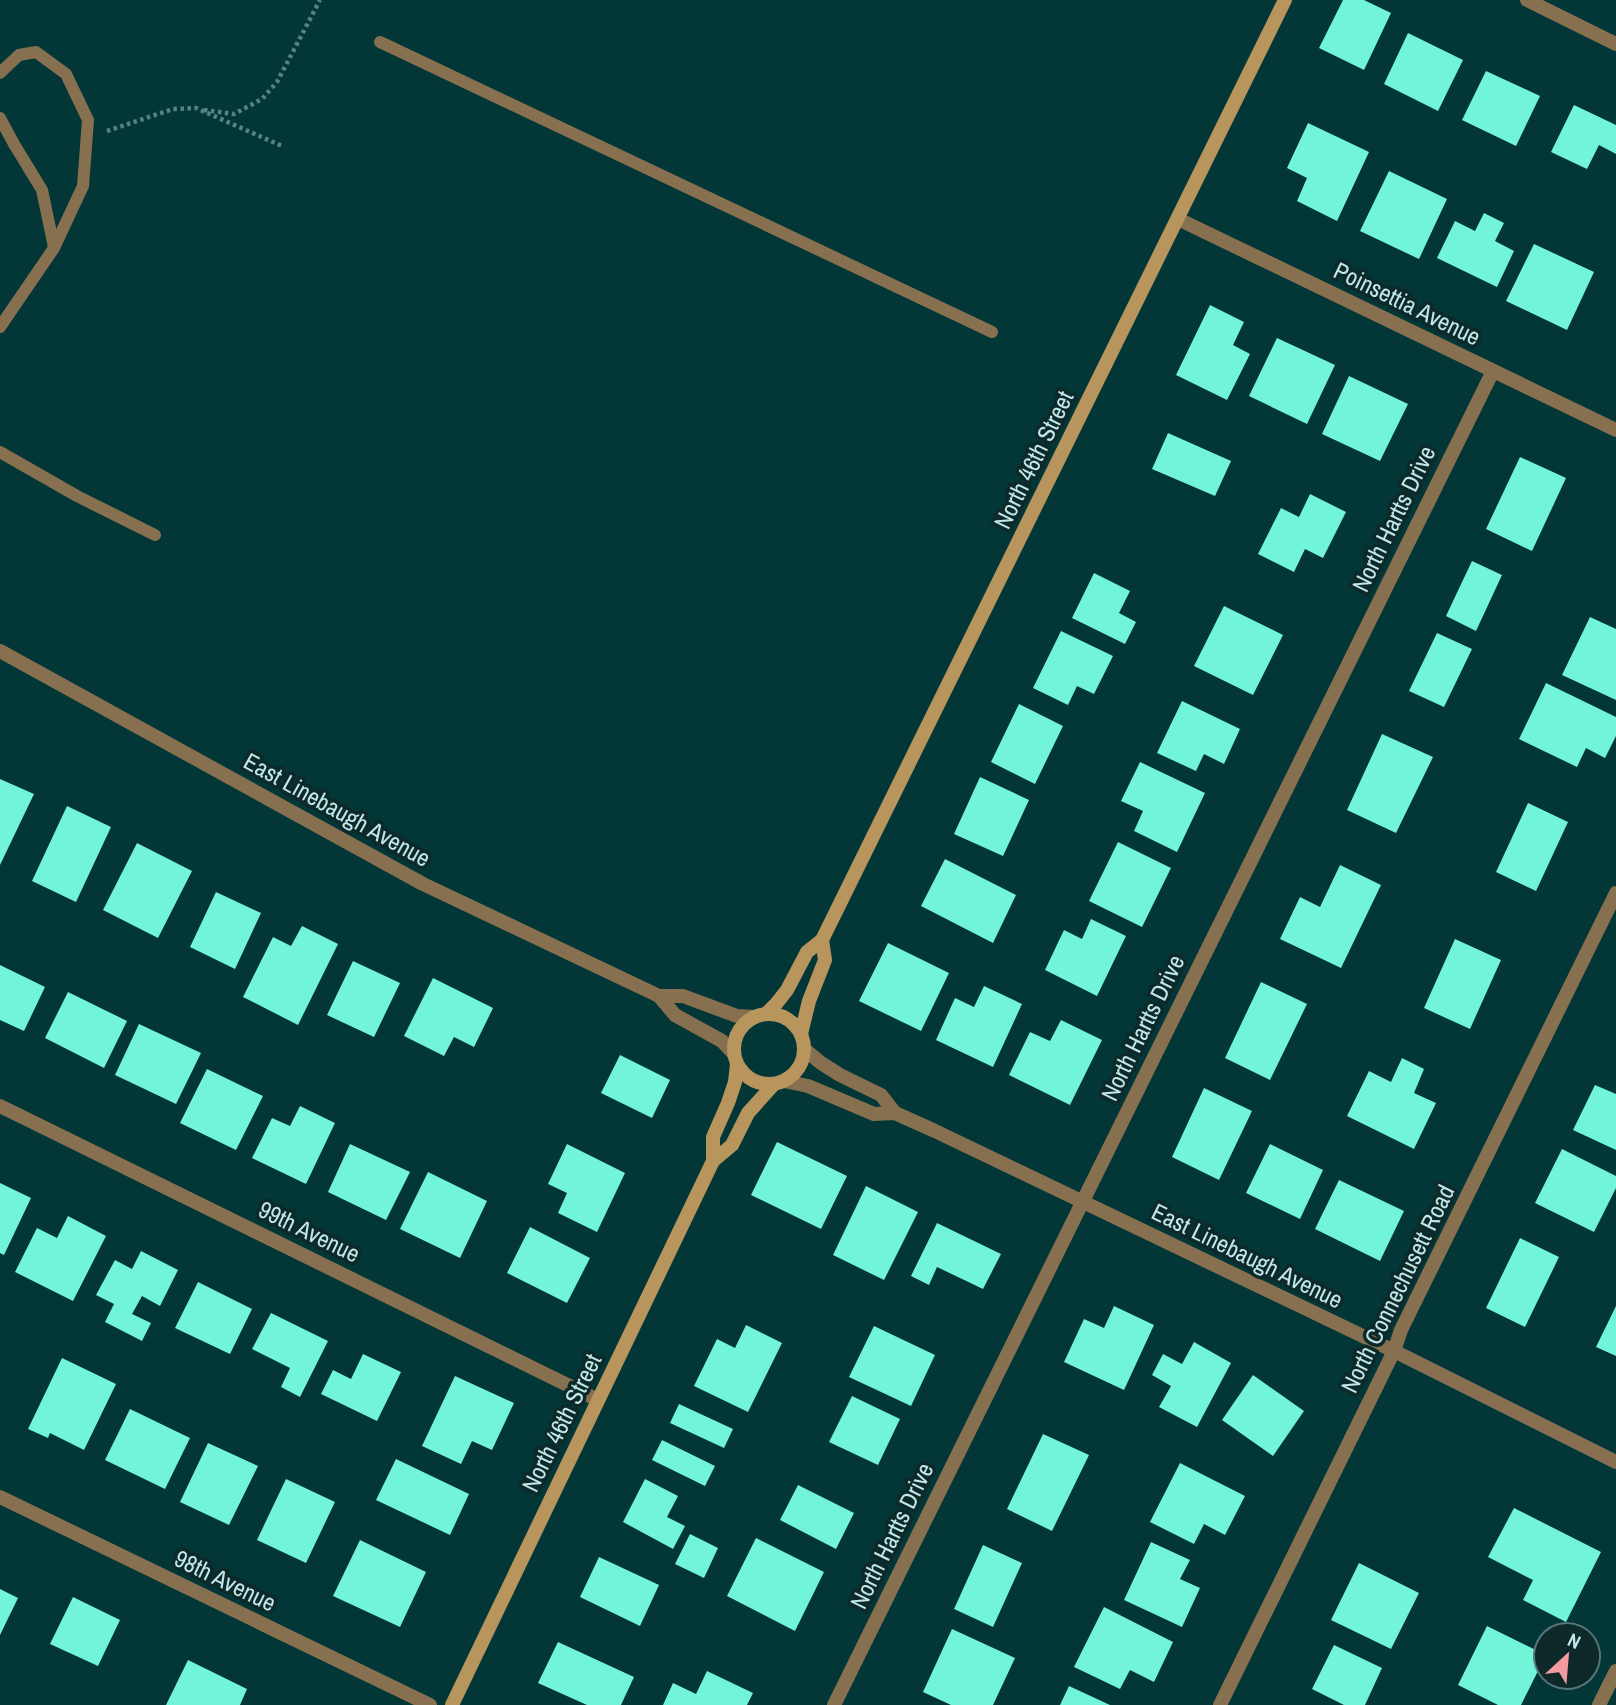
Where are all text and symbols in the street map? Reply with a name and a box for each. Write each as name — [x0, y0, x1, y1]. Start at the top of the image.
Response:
street label: Poinsettia Avenue — [1329, 254, 1486, 352]
street label: North 46th Street — [986, 385, 1081, 534]
street label: North Hartts Drive — [1344, 440, 1442, 597]
street label: East Linebaugh Avenue — [238, 745, 437, 874]
street label: North Hartts Drive — [1093, 949, 1191, 1106]
street label: North Connechusett Road — [1333, 1179, 1461, 1398]
street label: 99th Avenue — [253, 1193, 365, 1269]
street label: East Linebaugh Avenue — [1147, 1195, 1348, 1315]
street label: North 46th Street — [514, 1348, 609, 1497]
street label: North Hartts Drive — [842, 1457, 940, 1614]
street label: 98th Avenue — [169, 1542, 281, 1618]
north arrow — [1532, 1621, 1602, 1691]
text: N — [1564, 1627, 1585, 1655]

